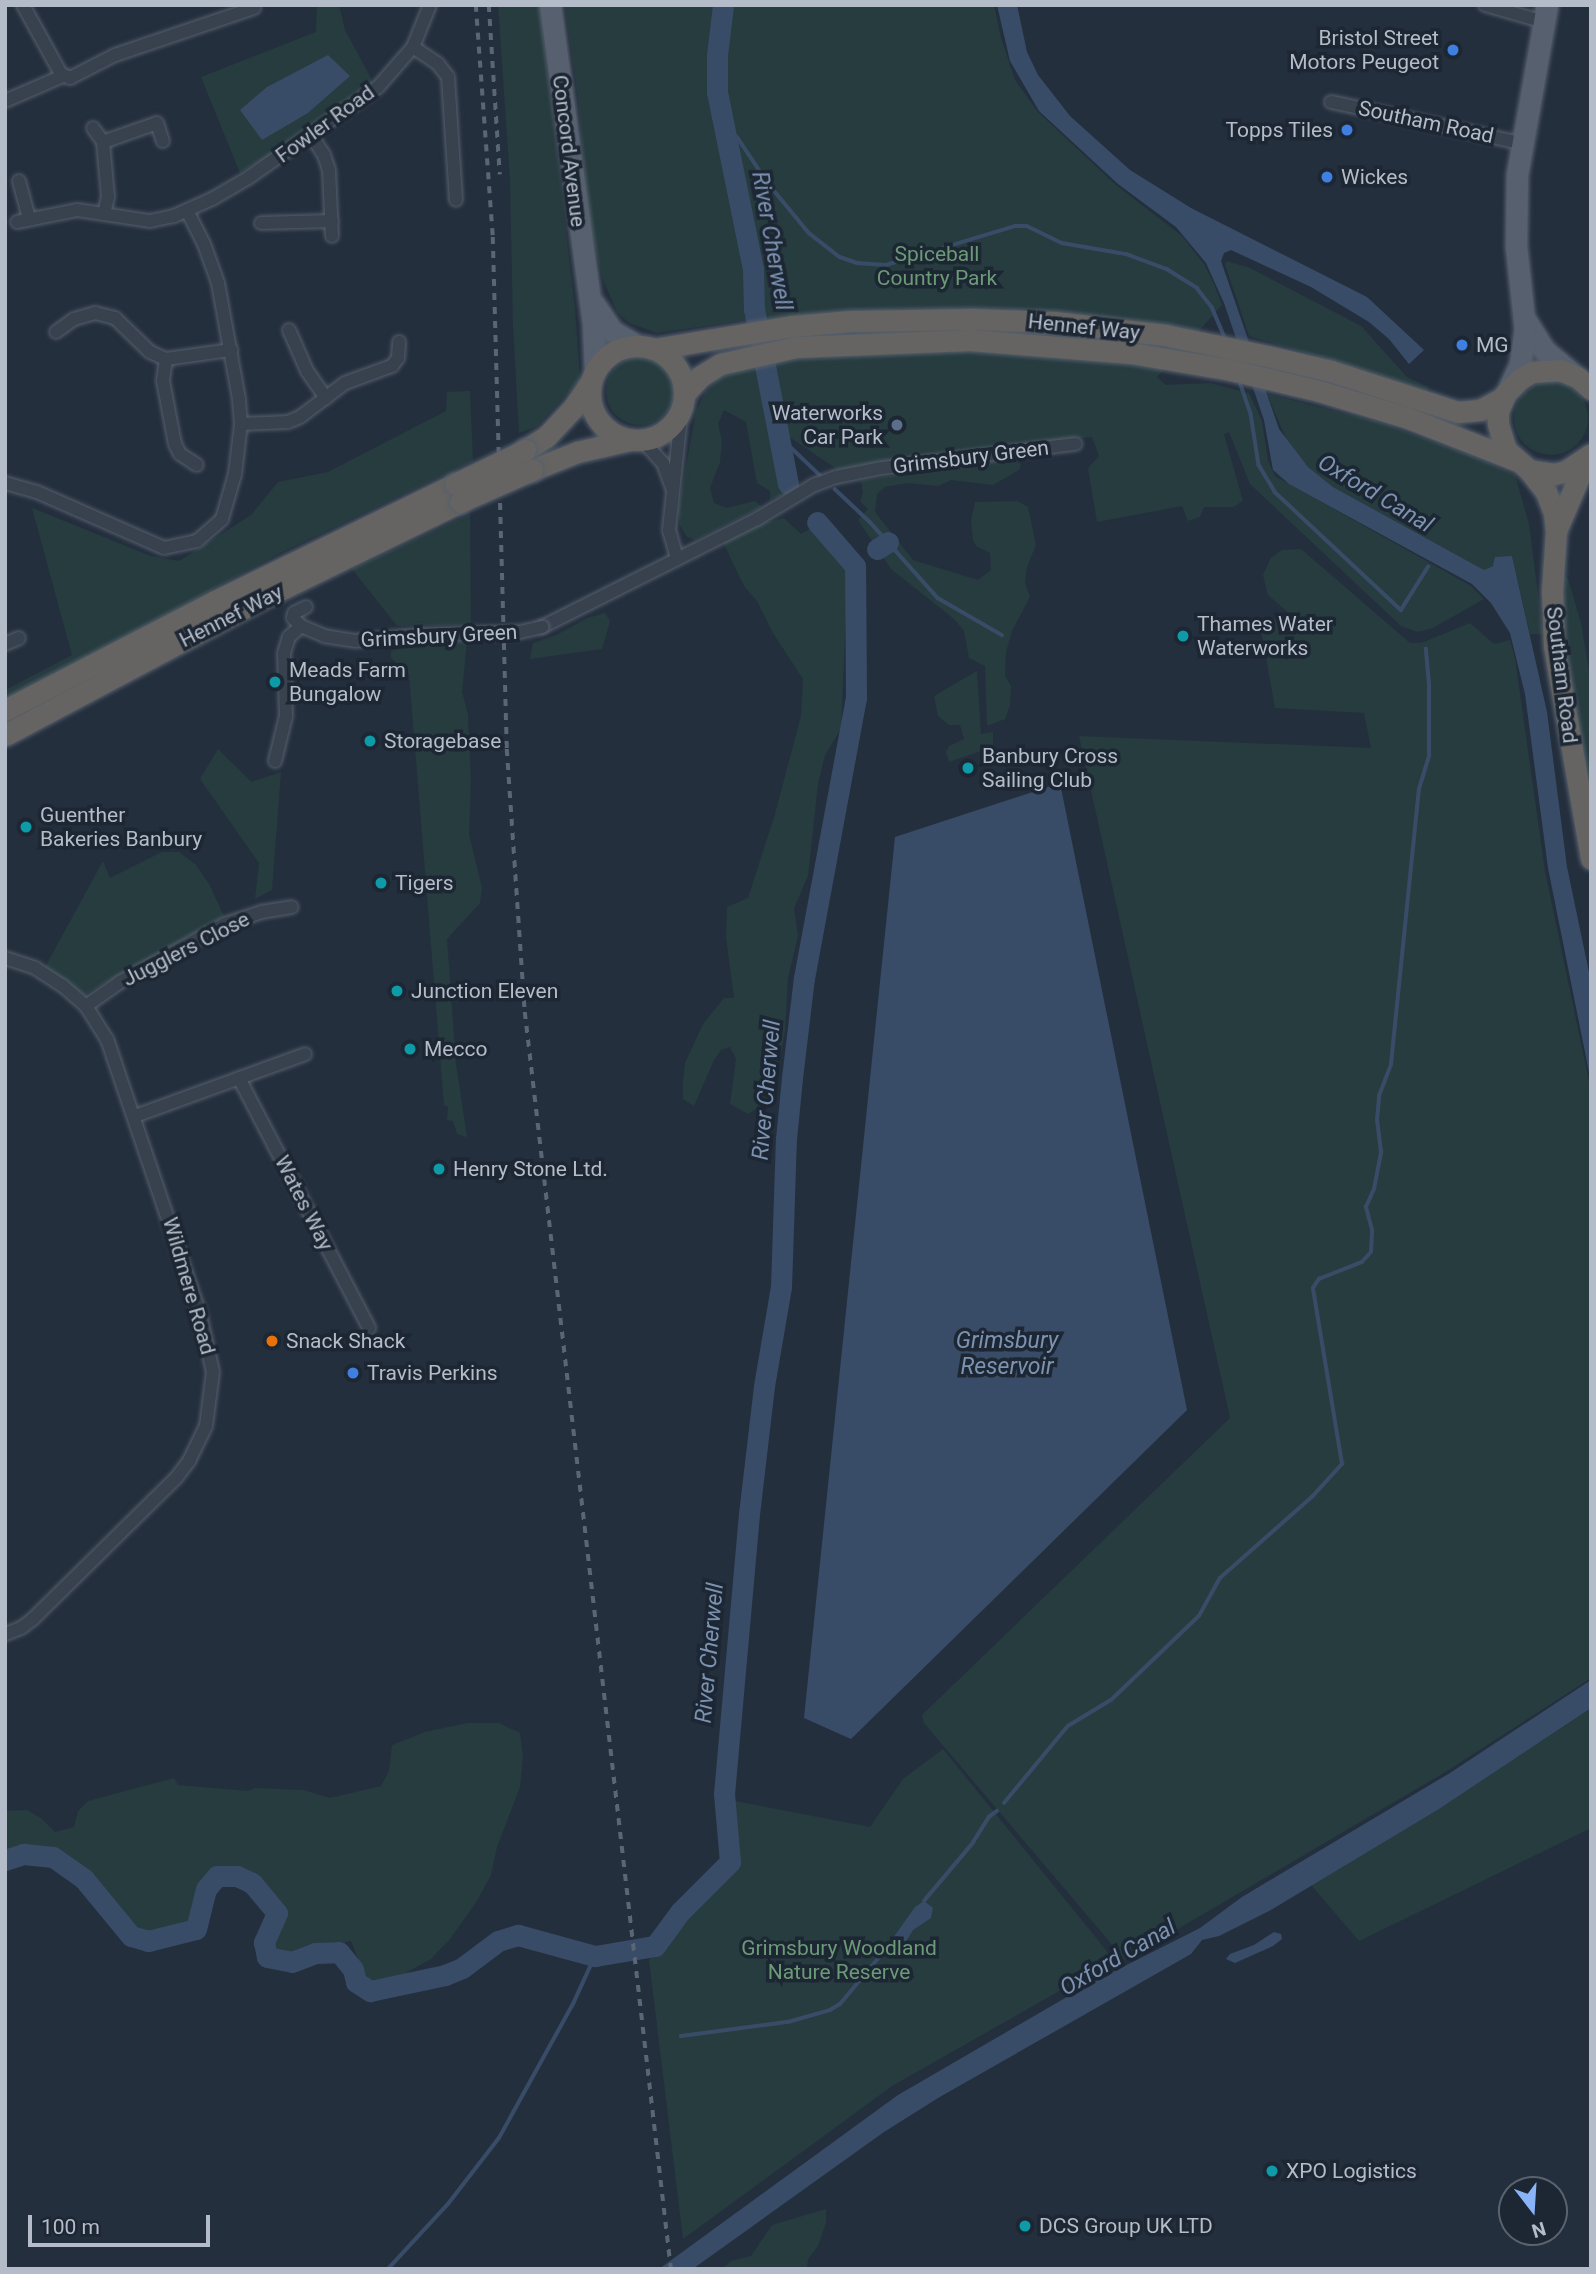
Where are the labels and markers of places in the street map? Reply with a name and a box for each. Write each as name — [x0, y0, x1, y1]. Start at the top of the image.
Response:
place label: Bristol Street Motors Peugeot — [1289, 25, 1439, 75]
marker: Bristol Street Motors Peugeot — [1445, 42, 1461, 58]
place label: Topps Tiles — [1225, 117, 1333, 143]
marker: Topps Tiles — [1339, 122, 1355, 138]
place label: Wickes — [1341, 164, 1408, 190]
marker: Wickes — [1319, 169, 1335, 185]
place label: MG — [1476, 332, 1509, 358]
marker: MG — [1454, 337, 1470, 353]
place label: Waterworks Car Park — [772, 400, 883, 450]
marker: Waterworks Car Park — [889, 417, 905, 433]
place label: Thames Water Waterworks — [1197, 611, 1333, 661]
marker: Thames Water Waterworks — [1175, 628, 1191, 644]
place label: Meads Farm Bungalow — [289, 657, 406, 707]
marker: Meads Farm Bungalow — [267, 674, 283, 690]
place label: Storagebase — [384, 728, 501, 754]
marker: Storagebase — [362, 733, 378, 749]
place label: Banbury Cross Sailing Club — [982, 743, 1118, 793]
marker: Banbury Cross Sailing Club — [960, 760, 976, 776]
place label: Guenther Bakeries Banbury — [40, 802, 202, 852]
marker: Guenther Bakeries Banbury — [18, 819, 34, 835]
place label: Tigers — [395, 870, 454, 896]
marker: Tigers — [373, 875, 389, 891]
place label: Junction Eleven — [411, 978, 558, 1004]
marker: Junction Eleven — [389, 983, 405, 999]
place label: Mecco — [424, 1036, 487, 1062]
marker: Mecco — [402, 1041, 418, 1057]
place label: Henry Stone Ltd. — [453, 1156, 608, 1182]
marker: Henry Stone Ltd. — [431, 1161, 447, 1177]
place label: Snack Shack — [286, 1328, 405, 1354]
marker: Snack Shack — [264, 1333, 280, 1349]
place label: Travis Perkins — [367, 1360, 498, 1386]
marker: Travis Perkins — [345, 1365, 361, 1381]
place label: XPO Logistics — [1286, 2158, 1417, 2184]
marker: XPO Logistics — [1264, 2163, 1280, 2179]
place label: DCS Group UK LTD — [1039, 2213, 1213, 2239]
marker: DCS Group UK LTD — [1017, 2218, 1033, 2234]

